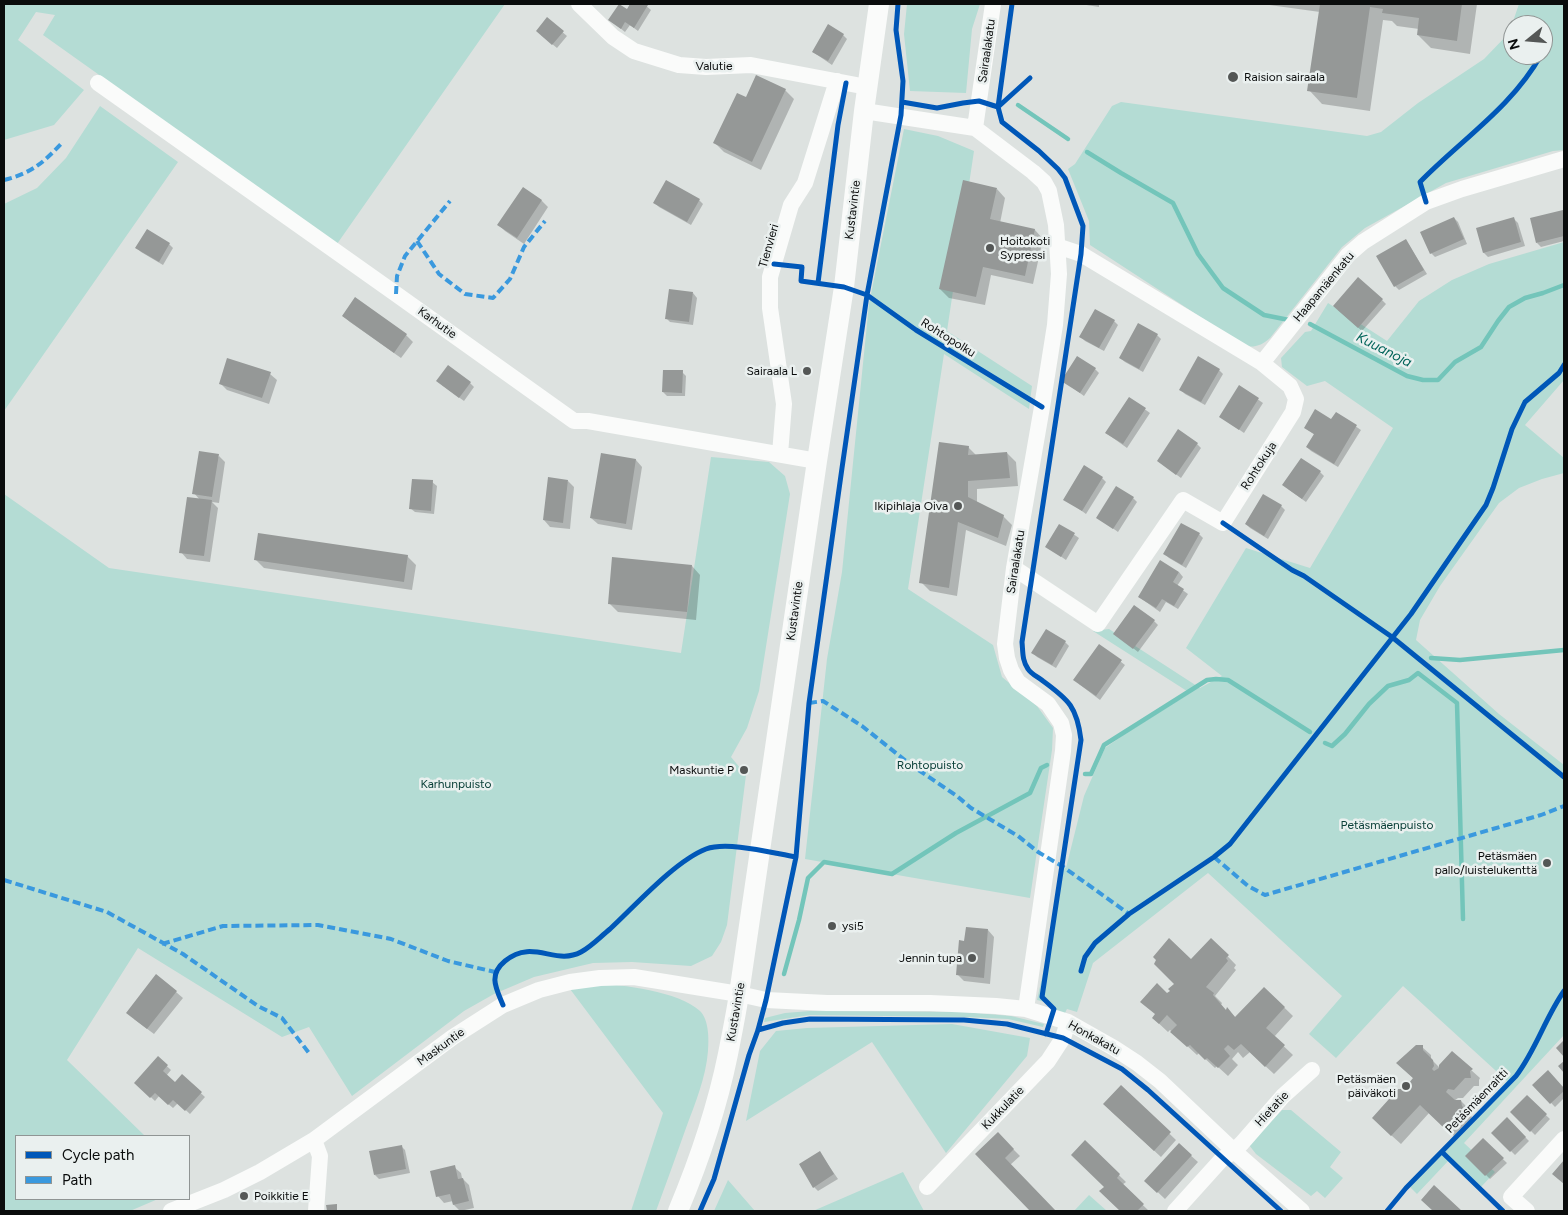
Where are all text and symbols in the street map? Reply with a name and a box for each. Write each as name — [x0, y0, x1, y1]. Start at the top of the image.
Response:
north arrow — [1503, 15, 1553, 65]
street label: Sairaalakatu — [975, 18, 999, 84]
text: N — [1504, 37, 1524, 52]
street label: Valutie — [695, 59, 733, 73]
marker: Raision sairaala — [1226, 70, 1240, 84]
place label: Raision sairaala — [1244, 70, 1325, 84]
street label: Kustavintie — [842, 179, 864, 241]
street label: Tienvieri — [756, 222, 782, 270]
place label: Hoitokoti Sypressi — [1000, 234, 1050, 262]
marker: Hoitokoti Sypressi — [984, 242, 996, 254]
street label: Haapamäenkatu — [1290, 249, 1358, 325]
street label: Karhutie — [415, 304, 459, 342]
street label: Rohtopolku — [918, 316, 978, 360]
water label: Kuuanoja — [1353, 329, 1415, 371]
place label: Sairaala L — [746, 364, 797, 378]
marker: Sairaala L — [801, 365, 813, 377]
street label: Rohtokuja — [1238, 439, 1280, 493]
place label: Ikipihlaja Oiva — [874, 499, 948, 513]
marker: Ikipihlaja Oiva — [952, 500, 964, 512]
street label: Sairaalakatu — [1004, 529, 1028, 595]
street label: Kustavintie — [784, 580, 806, 642]
park label: Rohtopuisto — [897, 758, 963, 772]
place label: Maskuntie P — [669, 763, 734, 777]
marker: Maskuntie P — [738, 764, 750, 776]
park label: Karhunpuisto — [420, 777, 492, 791]
park label: Petäsmäenpuisto — [1341, 818, 1433, 832]
place label: Petäsmäen pallo/luistelukenttä — [1435, 849, 1537, 877]
marker: Petäsmäen pallo/luistelukenttä — [1541, 857, 1553, 869]
place label: ysi5 — [842, 919, 864, 933]
marker: ysi5 — [826, 920, 838, 932]
place label: Jennin tupa — [899, 951, 962, 965]
marker: Jennin tupa — [966, 952, 978, 964]
street label: Kustavintie — [724, 981, 748, 1043]
street label: Honkakatu — [1065, 1018, 1123, 1058]
street label: Maskuntie — [415, 1025, 467, 1069]
street label: Petäsmäenraitti — [1443, 1066, 1511, 1136]
place label: Petäsmäen päiväkoti — [1337, 1072, 1396, 1100]
marker: Petäsmäen päiväkoti — [1400, 1080, 1412, 1092]
street label: Kukkulatie — [979, 1083, 1027, 1133]
street label: Hietatie — [1252, 1088, 1292, 1130]
legend — [15, 1135, 190, 1200]
text: Cycle path — [62, 1146, 134, 1164]
text: Path — [62, 1171, 92, 1189]
place label: Poikkitie E — [254, 1189, 309, 1203]
marker: Poikkitie E — [238, 1190, 250, 1202]

